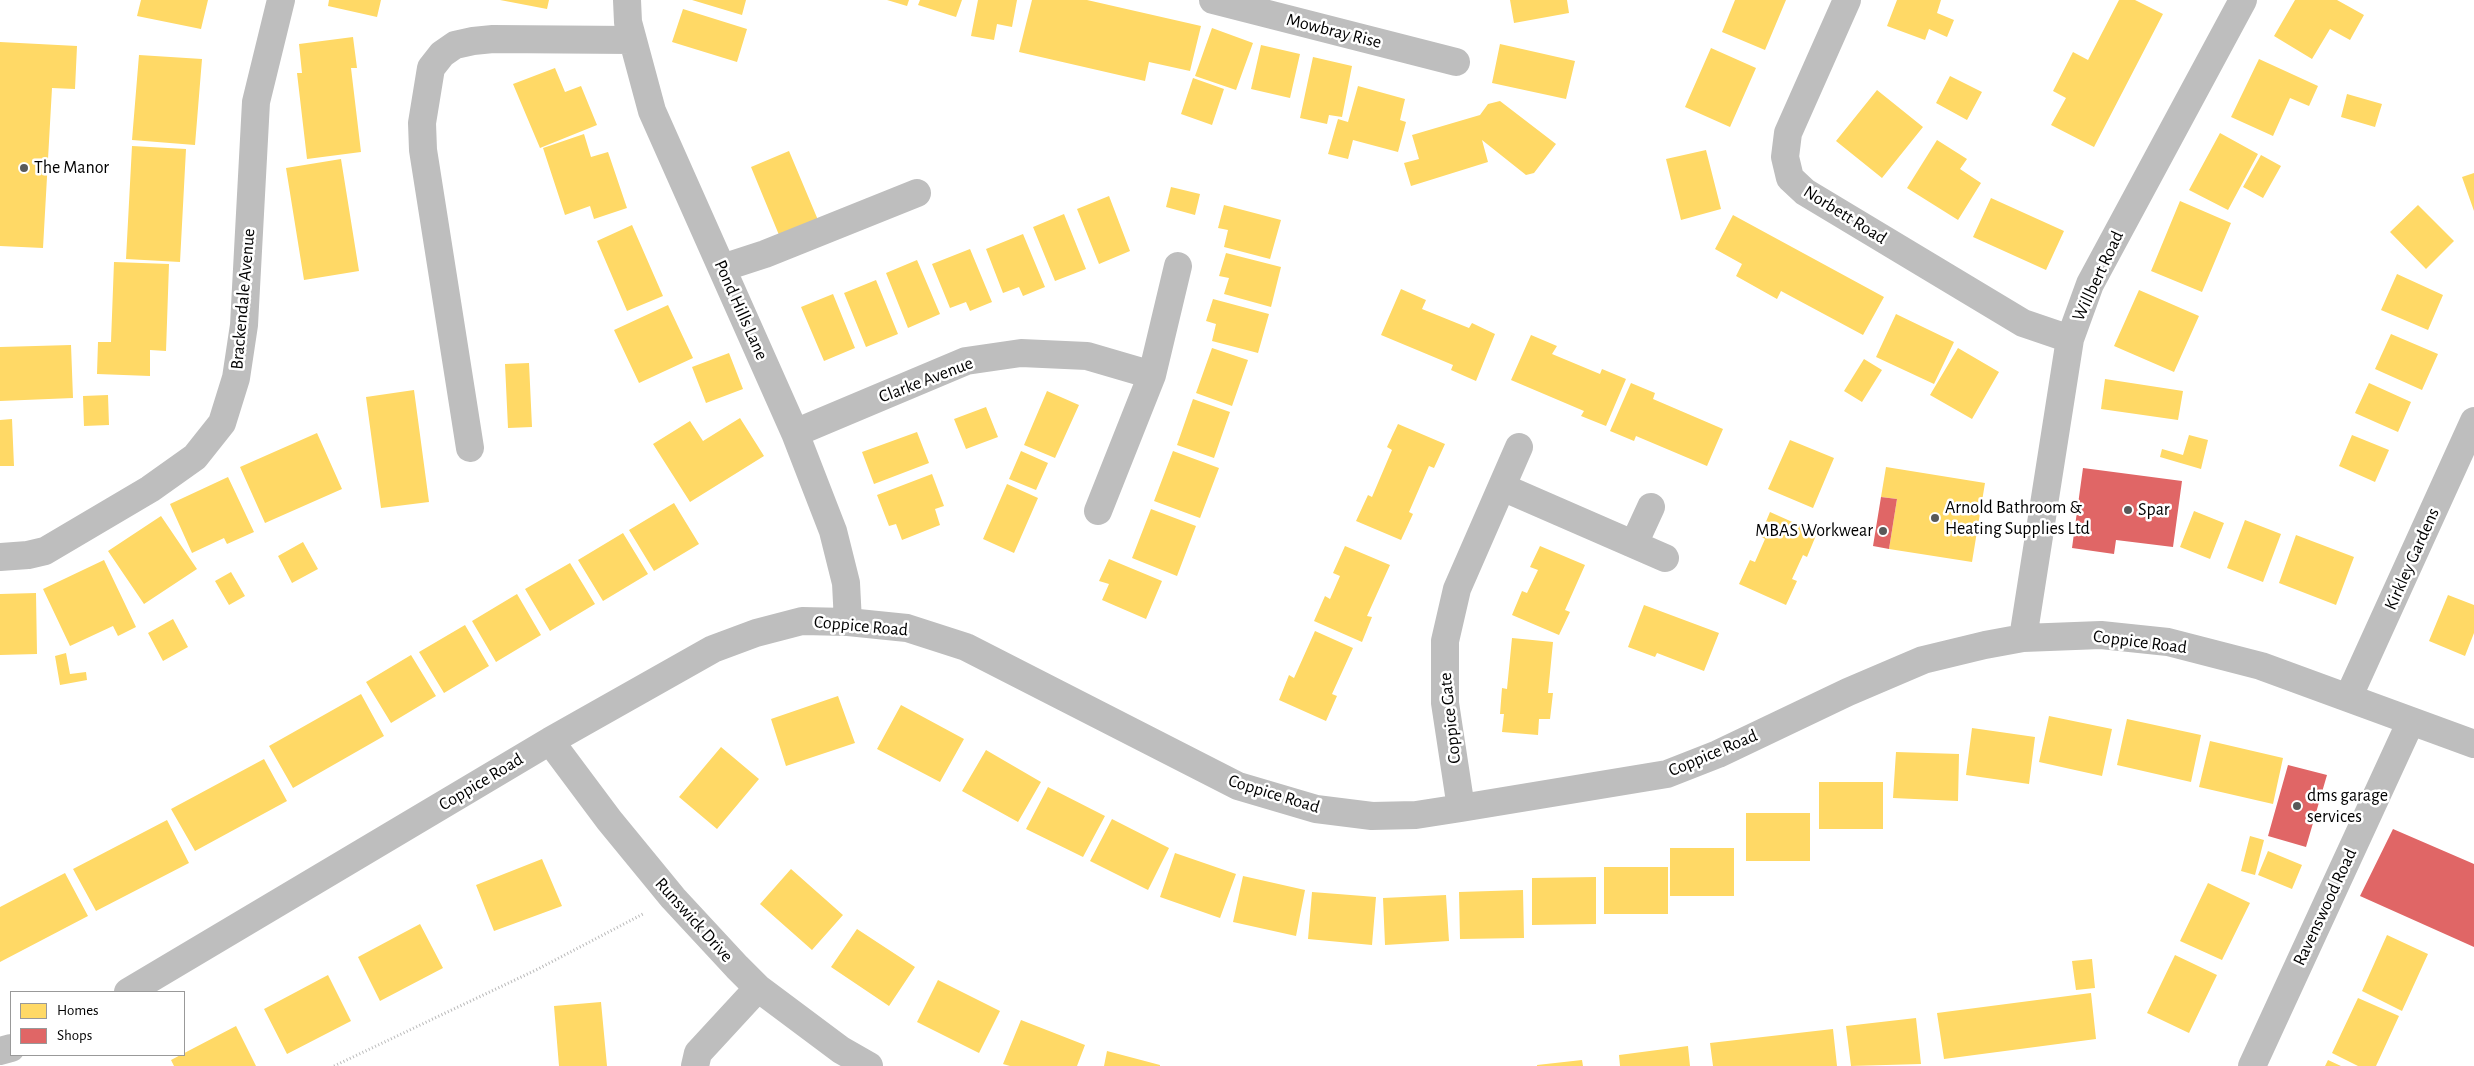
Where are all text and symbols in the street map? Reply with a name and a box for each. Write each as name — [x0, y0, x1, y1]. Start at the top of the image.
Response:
street label: Mowbray Rise — [1284, 9, 1384, 53]
place label: The Manor — [34, 157, 109, 179]
marker: The Manor — [18, 162, 30, 174]
street label: Norbett Road — [1799, 181, 1891, 249]
street label: Brackendale Avenue — [226, 227, 260, 371]
street label: Willbert Road — [2068, 227, 2128, 325]
street label: Pond Hills Lane — [709, 257, 773, 363]
street label: Clarke Avenue — [876, 352, 976, 408]
place label: Arnold Bathroom & Heating Supplies Ltd — [1945, 497, 2090, 540]
place label: Spar — [2138, 499, 2170, 521]
marker: Spar — [2122, 504, 2134, 516]
street label: Kirkley Gardens — [2380, 504, 2444, 614]
marker: Arnold Bathroom & Heating Supplies Ltd — [1929, 512, 1941, 524]
place label: MBAS Workwear — [1755, 520, 1873, 542]
marker: MBAS Workwear — [1877, 525, 1889, 537]
street label: Coppice Road — [813, 611, 909, 641]
street label: Coppice Road — [2092, 626, 2188, 658]
street label: Coppice Gate — [1434, 671, 1466, 765]
street label: Coppice Road — [1665, 725, 1761, 781]
street label: Coppice Road — [435, 748, 527, 816]
street label: Coppice Road — [1226, 770, 1322, 818]
place label: dms garage services — [2307, 785, 2388, 828]
marker: dms garage services — [2291, 800, 2303, 812]
street label: Ravenswood Road — [2288, 845, 2362, 969]
street label: Runswick Drive — [650, 873, 738, 967]
legend — [10, 991, 185, 1056]
text: Homes — [57, 1003, 99, 1018]
text: Shops — [57, 1028, 92, 1043]

